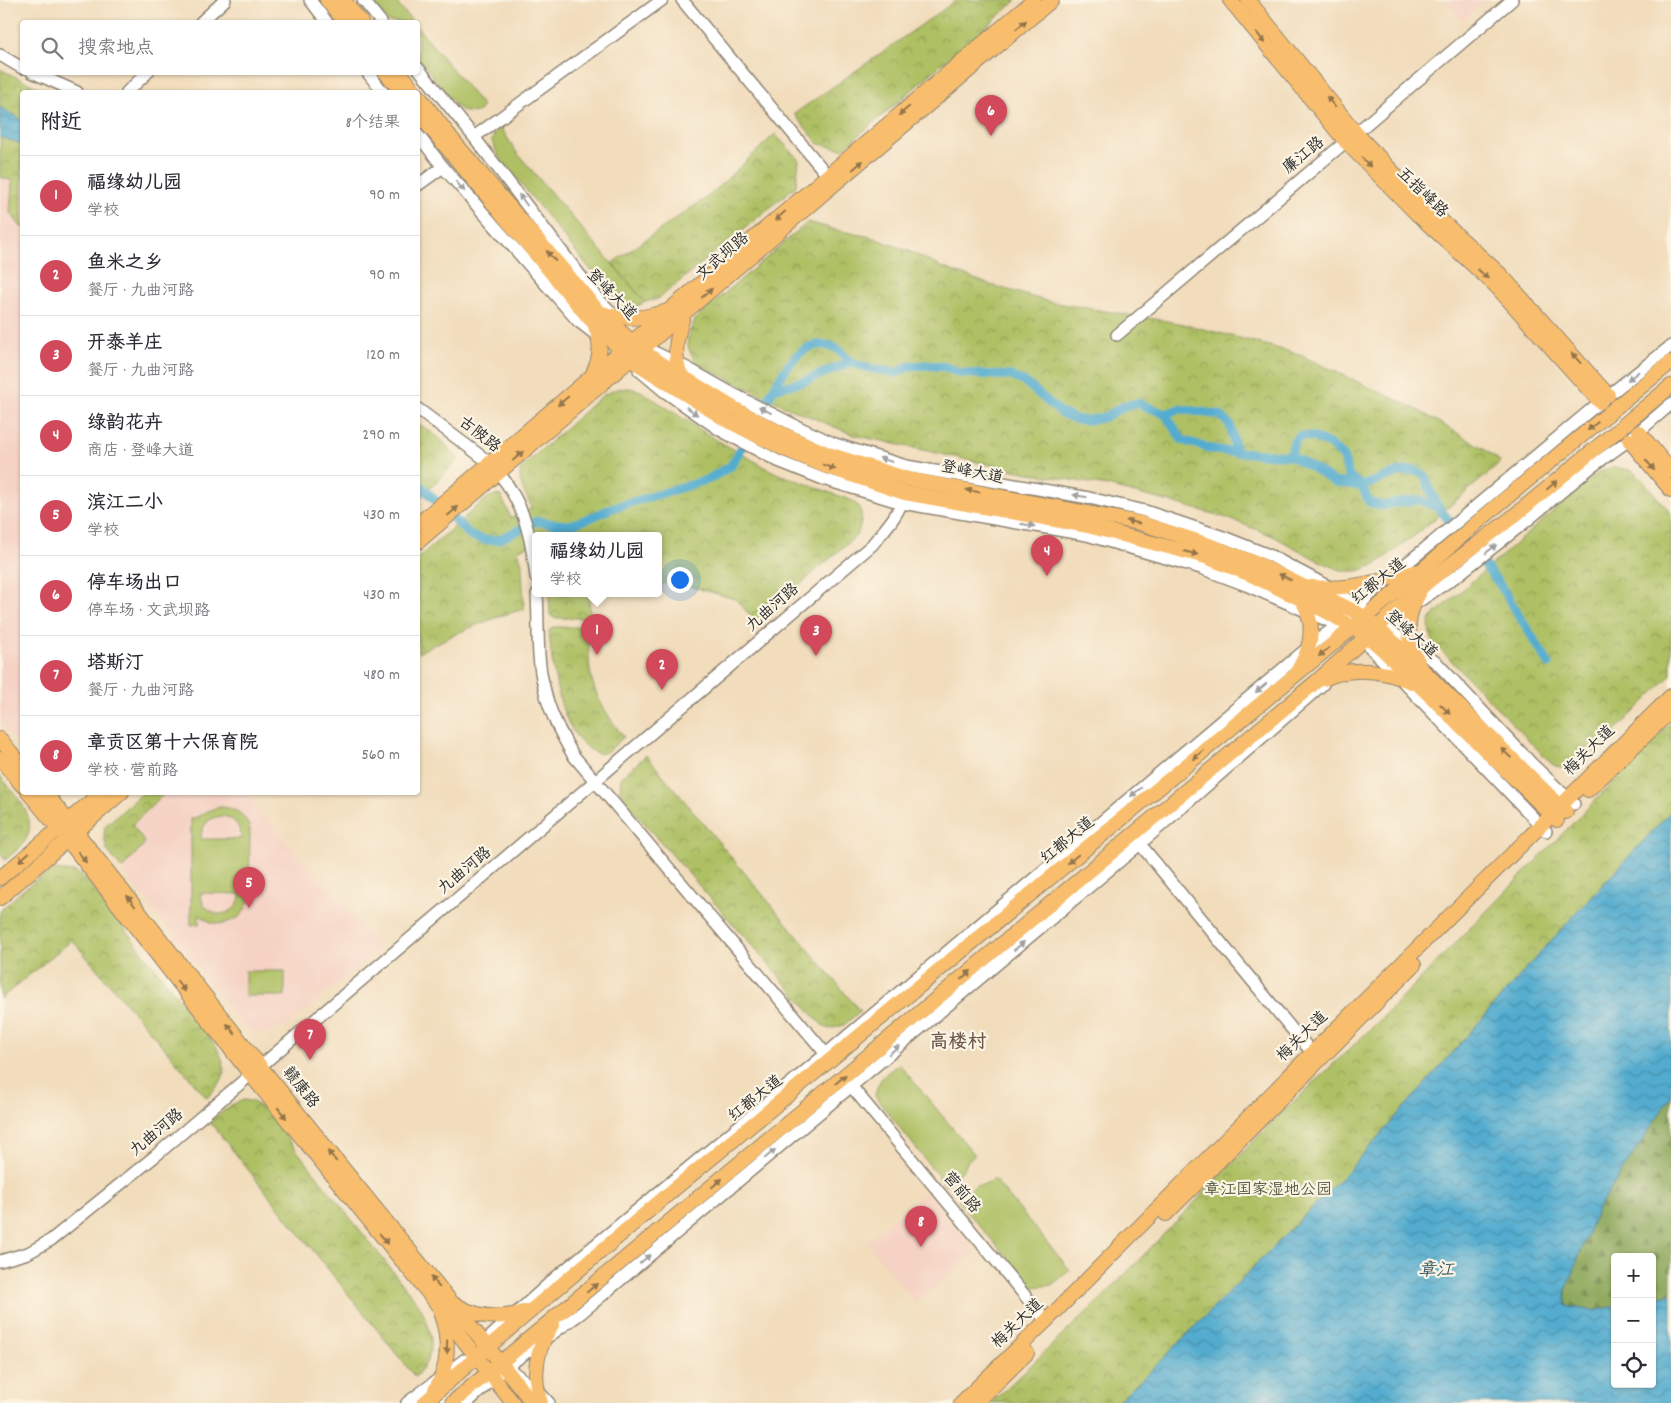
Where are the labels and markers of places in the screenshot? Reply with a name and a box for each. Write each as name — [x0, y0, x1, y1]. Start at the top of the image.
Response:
pin: 6 — [975, 95, 1007, 136]
pin: 4 — [1031, 535, 1063, 576]
pin: 1 — [581, 614, 613, 655]
pin: 3 — [800, 615, 832, 656]
pin: 2 — [646, 649, 678, 690]
pin: 5 — [233, 867, 265, 908]
pin: 7 — [294, 1019, 326, 1060]
pin: 8 — [905, 1206, 937, 1247]

